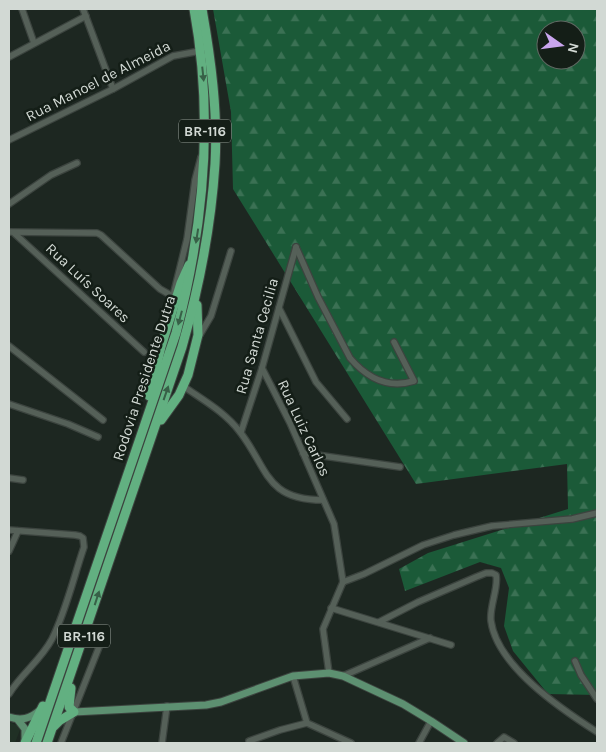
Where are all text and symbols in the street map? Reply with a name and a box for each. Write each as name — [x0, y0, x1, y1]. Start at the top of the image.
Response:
north arrow — [536, 20, 586, 70]
street label: Rua Manoel de Almeida — [23, 37, 173, 125]
text: N — [564, 41, 583, 55]
one-way arrow — [199, 67, 207, 83]
road number: BR-116 — [179, 120, 231, 142]
one-way arrow — [192, 229, 200, 245]
street label: Rua Luís Soares — [42, 239, 134, 327]
street label: Rua Santa Cecilia — [232, 276, 282, 396]
street label: Rodovia Presidente Dutra — [109, 293, 179, 463]
one-way arrow — [176, 311, 184, 326]
street label: Rua Luiz Carlos — [274, 377, 334, 479]
one-way arrow — [162, 385, 170, 400]
one-way arrow — [93, 590, 101, 605]
road number: BR-116 — [58, 624, 110, 648]

